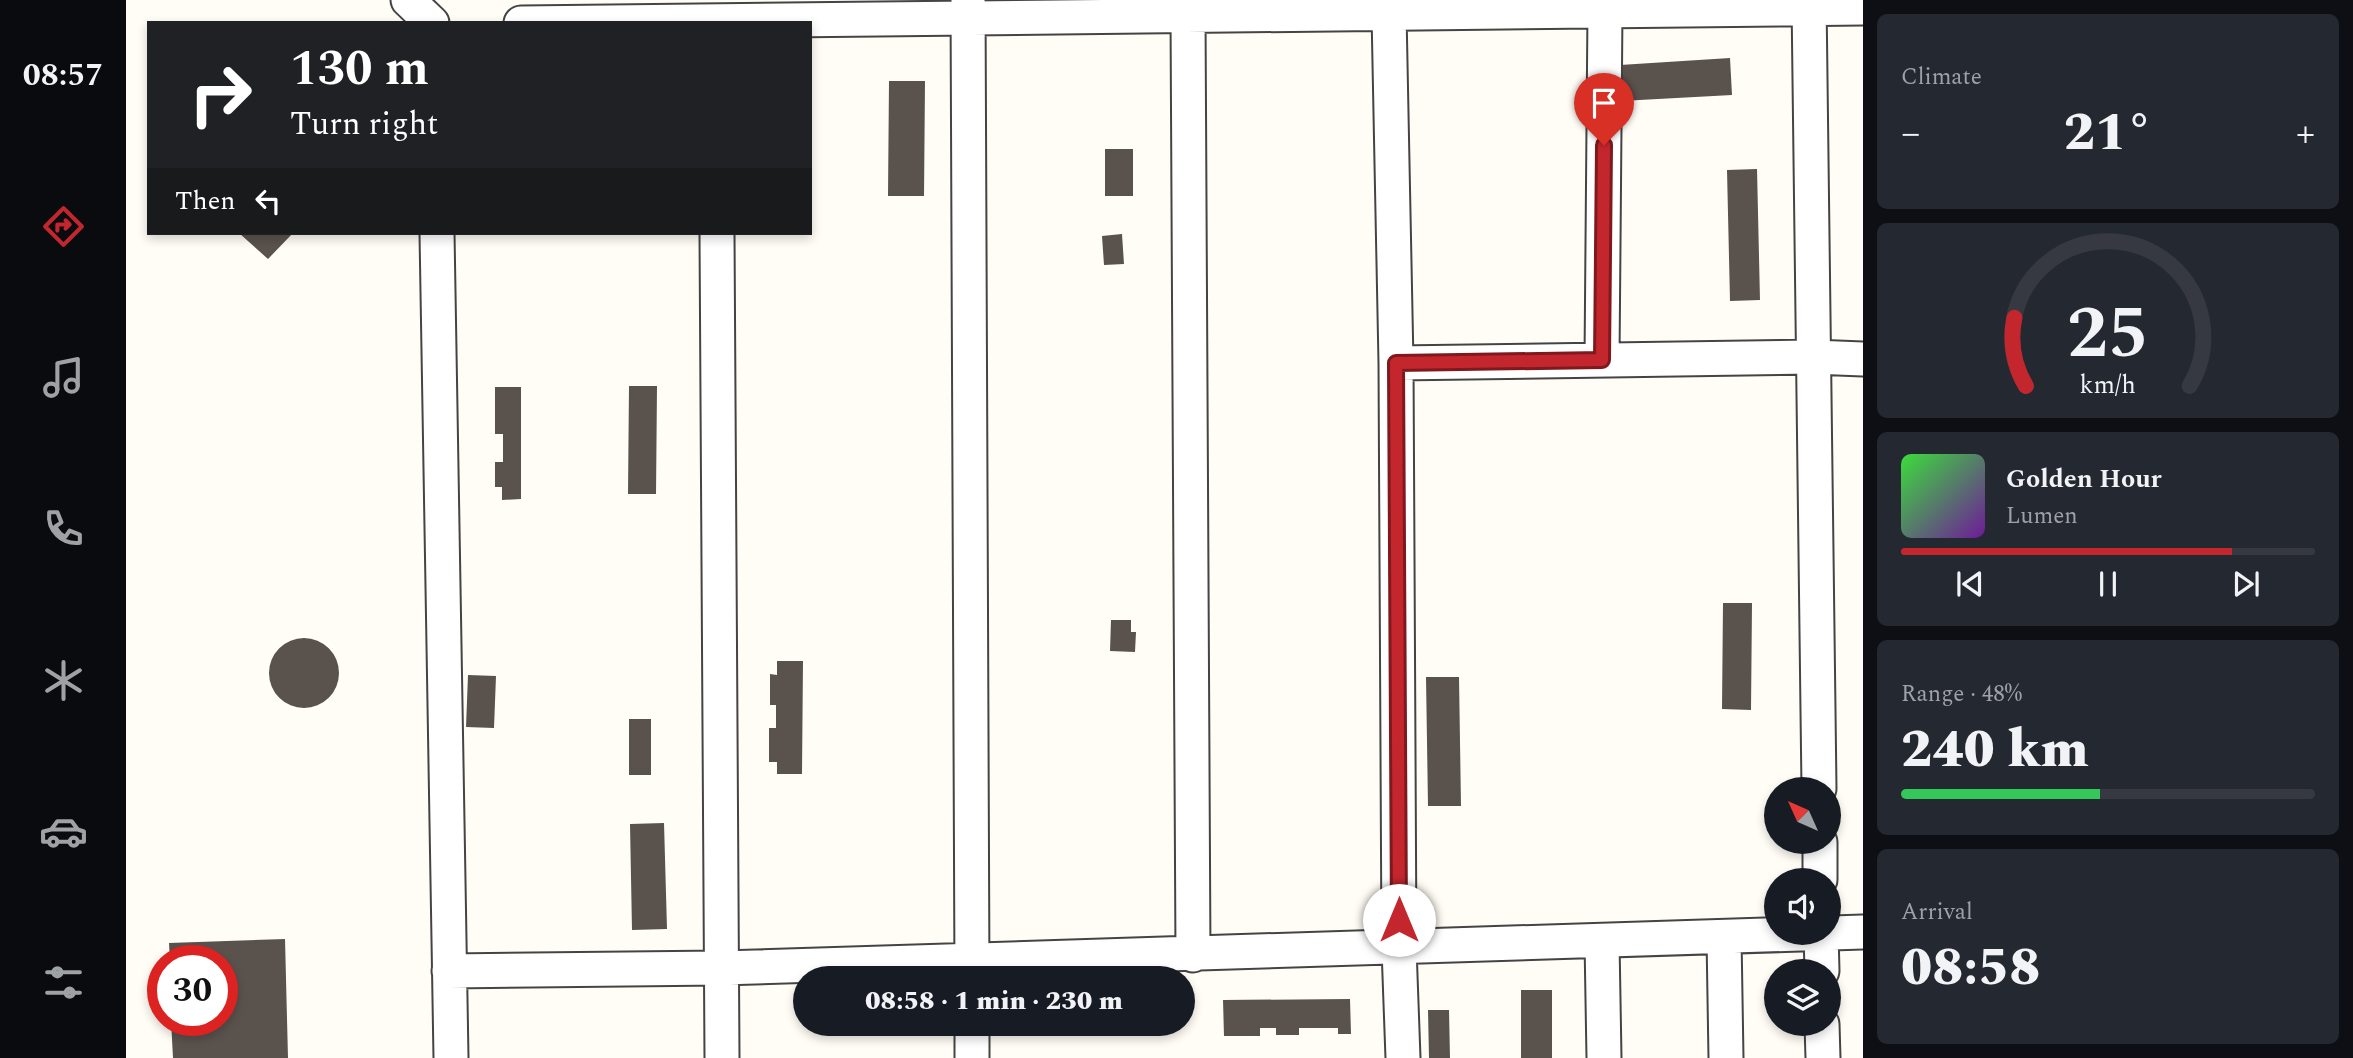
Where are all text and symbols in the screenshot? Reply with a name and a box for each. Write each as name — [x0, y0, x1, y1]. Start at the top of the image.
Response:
text: 130 m — [290, 32, 429, 107]
icon: right — [175, 49, 266, 140]
text: 08:57 — [23, 51, 103, 100]
text: Climate — [1901, 60, 1982, 95]
pin — [1574, 73, 1634, 145]
icon: arrive — [1585, 84, 1623, 122]
text: 21° — [2064, 94, 2152, 173]
text: Turn right — [290, 100, 438, 149]
text: − — [1901, 105, 1920, 163]
text: + — [2296, 105, 2315, 163]
text: Then — [175, 181, 235, 221]
icon: left — [249, 182, 287, 220]
icon: directions — [39, 202, 88, 251]
text: 25 — [2067, 280, 2149, 391]
icon: music — [39, 353, 88, 402]
text: km/h — [2080, 367, 2136, 405]
text: Golden Hour — [2006, 459, 2162, 499]
text: Lumen — [2006, 499, 2078, 534]
icon: phone — [39, 504, 88, 553]
icon: previous — [1951, 565, 1989, 603]
icon: pause — [2089, 565, 2127, 603]
icon: next — [2227, 565, 2265, 603]
icon: climate — [39, 656, 88, 705]
text: Range · 48% — [1901, 677, 2022, 712]
text: 240 km — [1901, 711, 2089, 790]
north arrow — [1764, 777, 1841, 854]
map controls — [1764, 777, 1841, 1036]
icon: car — [39, 807, 88, 856]
button: sound — [1764, 868, 1841, 945]
position arrow — [1362, 883, 1436, 957]
text: Arrival — [1901, 895, 1973, 930]
text: 08:58 — [1901, 929, 2040, 1008]
speed limit sign: 30 — [147, 945, 238, 1036]
icon: filters — [39, 958, 88, 1007]
button: layers — [1764, 959, 1841, 1036]
text: 08:58 · 1 min · 230 m — [865, 981, 1123, 1021]

